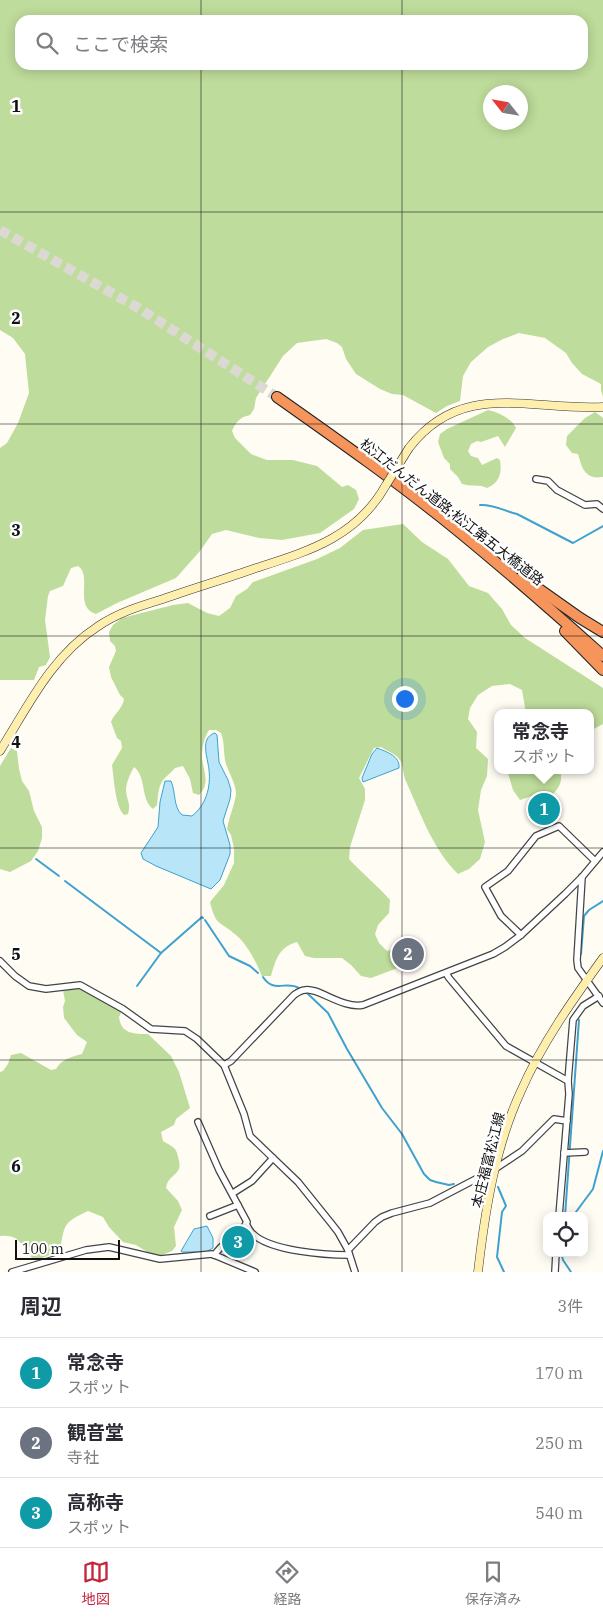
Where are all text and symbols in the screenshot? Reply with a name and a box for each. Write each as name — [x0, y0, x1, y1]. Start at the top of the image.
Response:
search box — [15, 15, 588, 70]
icon: search — [33, 29, 61, 57]
text: ここで検索 — [73, 32, 168, 56]
north arrow — [483, 85, 528, 130]
text: 1 — [11, 96, 21, 116]
text: 2 — [11, 308, 21, 328]
street label: 松江だんだん道路;松江第五大橋道路 — [357, 435, 547, 589]
text: 3 — [11, 520, 21, 540]
your location — [392, 686, 418, 712]
popup — [494, 709, 594, 774]
text: 常念寺 — [512, 719, 569, 743]
text: 4 — [11, 732, 21, 752]
text: スポット — [512, 746, 576, 766]
pin: 1 — [528, 790, 560, 828]
pin: 2 — [392, 935, 424, 973]
text: 5 — [11, 944, 21, 964]
street label: 本庄福富松江線 — [467, 1110, 509, 1210]
text: 6 — [11, 1156, 21, 1176]
map controls — [543, 1212, 588, 1257]
button: locate — [543, 1212, 588, 1257]
pin: 3 — [222, 1223, 254, 1261]
scale bar — [15, 1237, 120, 1260]
text: 100 m — [22, 1240, 64, 1258]
text: 周辺 — [20, 1292, 62, 1320]
text: 3件 — [557, 1296, 583, 1316]
text: 常念寺 — [67, 1350, 124, 1374]
text: 1 — [31, 1363, 41, 1383]
text: 170 m — [535, 1363, 583, 1383]
text: スポット — [67, 1377, 131, 1397]
text: 観音堂 — [67, 1420, 124, 1444]
text: 2 — [31, 1433, 41, 1453]
text: 250 m — [535, 1433, 583, 1453]
text: 寺社 — [67, 1447, 99, 1467]
text: 高称寺 — [67, 1490, 124, 1514]
text: 3 — [31, 1503, 41, 1523]
text: 540 m — [535, 1503, 583, 1523]
text: スポット — [67, 1517, 131, 1537]
tab: 地図 — [82, 1558, 110, 1608]
tab: 経路 — [273, 1558, 301, 1608]
tab: 保存済み — [465, 1558, 521, 1608]

